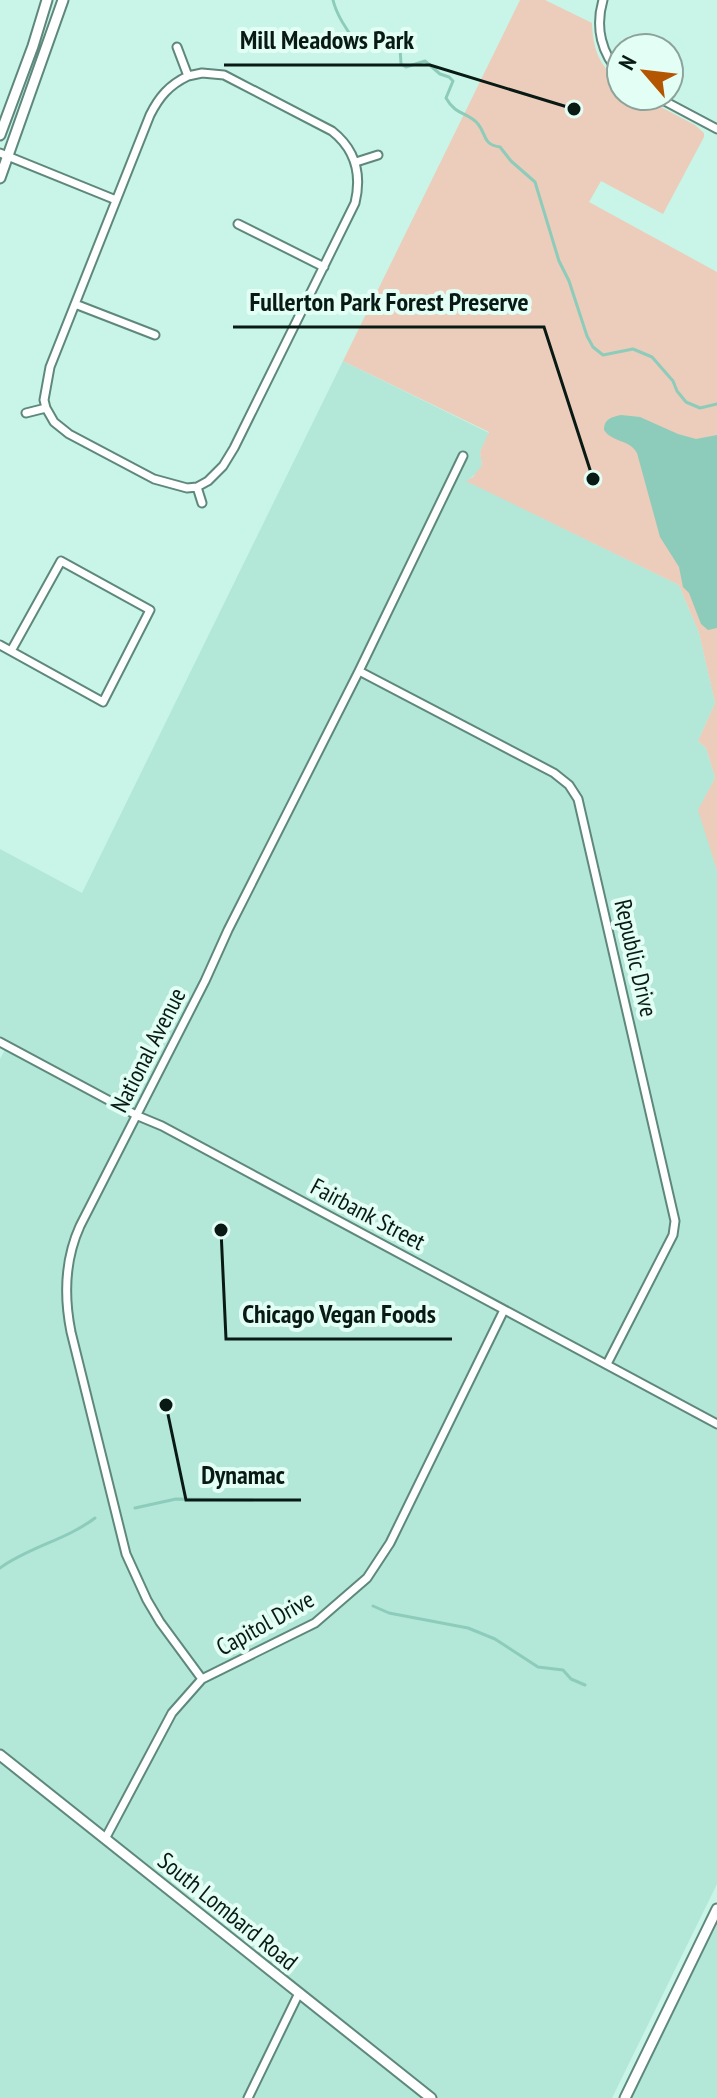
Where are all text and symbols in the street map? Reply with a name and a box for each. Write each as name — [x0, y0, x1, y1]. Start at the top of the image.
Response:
callout: Mill Meadows Park — [224, 15, 430, 65]
text: Mill Meadows Park — [240, 23, 414, 56]
north arrow — [605, 32, 685, 112]
text: N — [612, 51, 642, 74]
callout: Fullerton Park Forest Preserve — [233, 277, 544, 327]
text: Fullerton Park Forest Preserve — [249, 285, 529, 318]
street label: Republic Drive — [607, 896, 665, 1020]
street label: National Avenue — [103, 983, 193, 1117]
street label: Fairbank Street — [305, 1171, 431, 1257]
callout: Chicago Vegan Foods — [226, 1289, 452, 1339]
text: Chicago Vegan Foods — [242, 1297, 436, 1330]
callout: Dynamac — [186, 1450, 301, 1500]
text: Dynamac — [201, 1458, 285, 1491]
street label: Capitol Drive — [211, 1584, 319, 1662]
street label: South Lombard Road — [152, 1845, 304, 1977]

